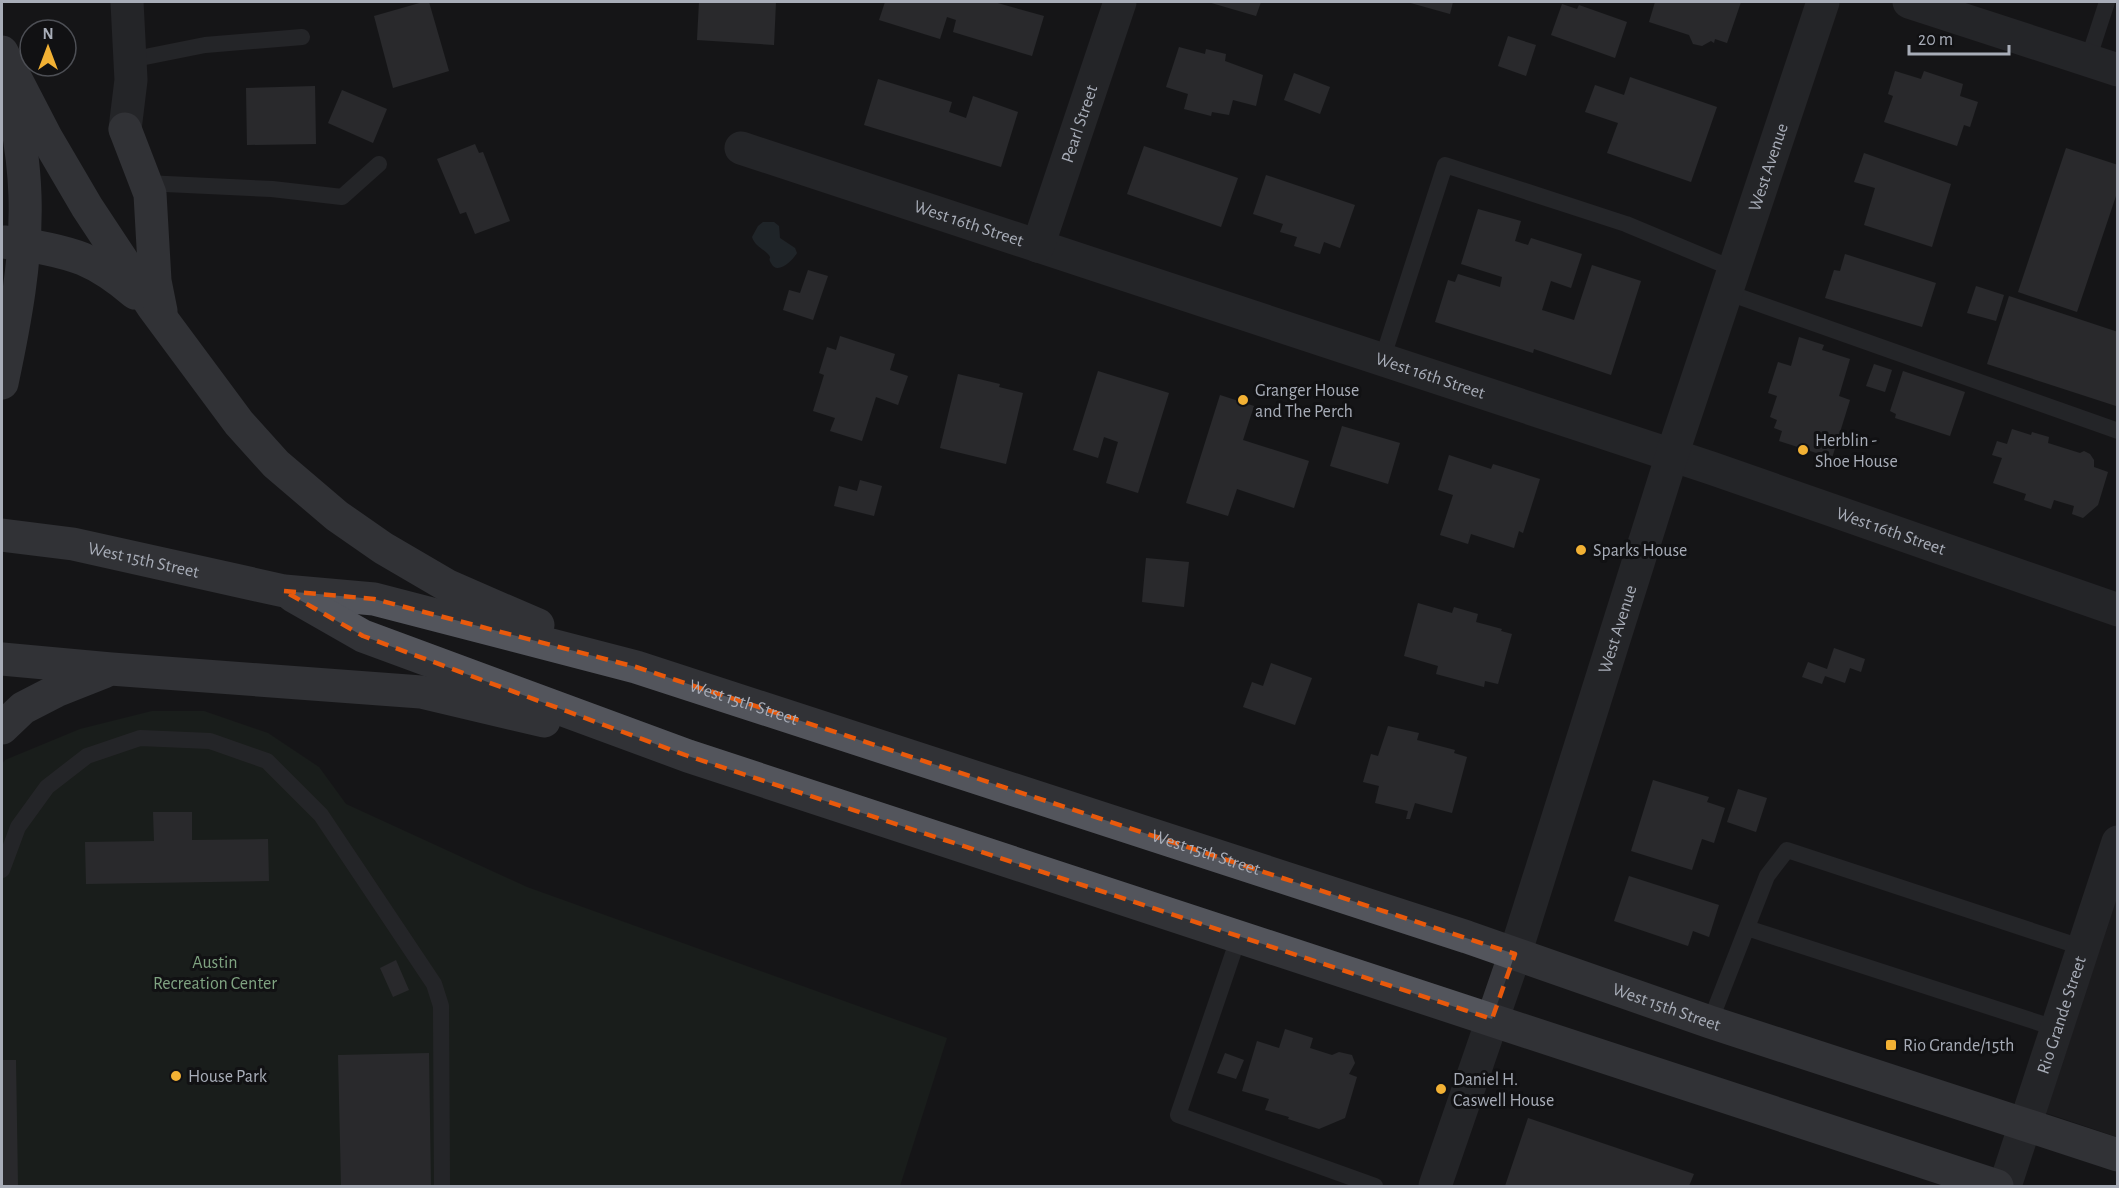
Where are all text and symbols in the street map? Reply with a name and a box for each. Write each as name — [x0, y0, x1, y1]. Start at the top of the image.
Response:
north arrow — [18, 18, 78, 78]
scale bar — [1909, 18, 2010, 56]
text: N — [42, 26, 54, 42]
text: 20 m — [1918, 31, 1953, 49]
street label: Pearl Street — [1059, 83, 1102, 165]
street label: West Avenue — [1746, 121, 1792, 214]
street label: West 16th Street — [912, 198, 1026, 251]
street label: West 16th Street — [1373, 350, 1487, 403]
place label: Granger House and The Perch — [1255, 382, 1359, 421]
marker: Granger House and The Perch — [1236, 393, 1250, 407]
place label: Herblin - Shoe House — [1815, 432, 1898, 471]
marker: Herblin - Shoe House — [1796, 443, 1810, 457]
street label: West 16th Street — [1834, 504, 1948, 559]
street label: West 15th Street — [86, 540, 201, 582]
place label: Sparks House — [1593, 542, 1687, 560]
marker: Sparks House — [1574, 543, 1588, 557]
street label: West Avenue — [1596, 583, 1640, 676]
street label: West 15th Street — [687, 677, 800, 729]
street label: West 15th Street — [1149, 827, 1262, 879]
park label: Austin Recreation Center — [153, 954, 277, 993]
street label: Rio Grande Street — [2034, 954, 2090, 1076]
street label: West 15th Street — [1610, 981, 1723, 1035]
place label: Rio Grande/15th — [1903, 1037, 2014, 1055]
marker: Rio Grande/15th — [1884, 1038, 1898, 1052]
place label: House Park — [188, 1068, 268, 1086]
marker: House Park — [169, 1069, 183, 1083]
place label: Daniel H. Caswell House — [1453, 1071, 1554, 1110]
marker: Daniel H. Caswell House — [1434, 1082, 1448, 1096]

